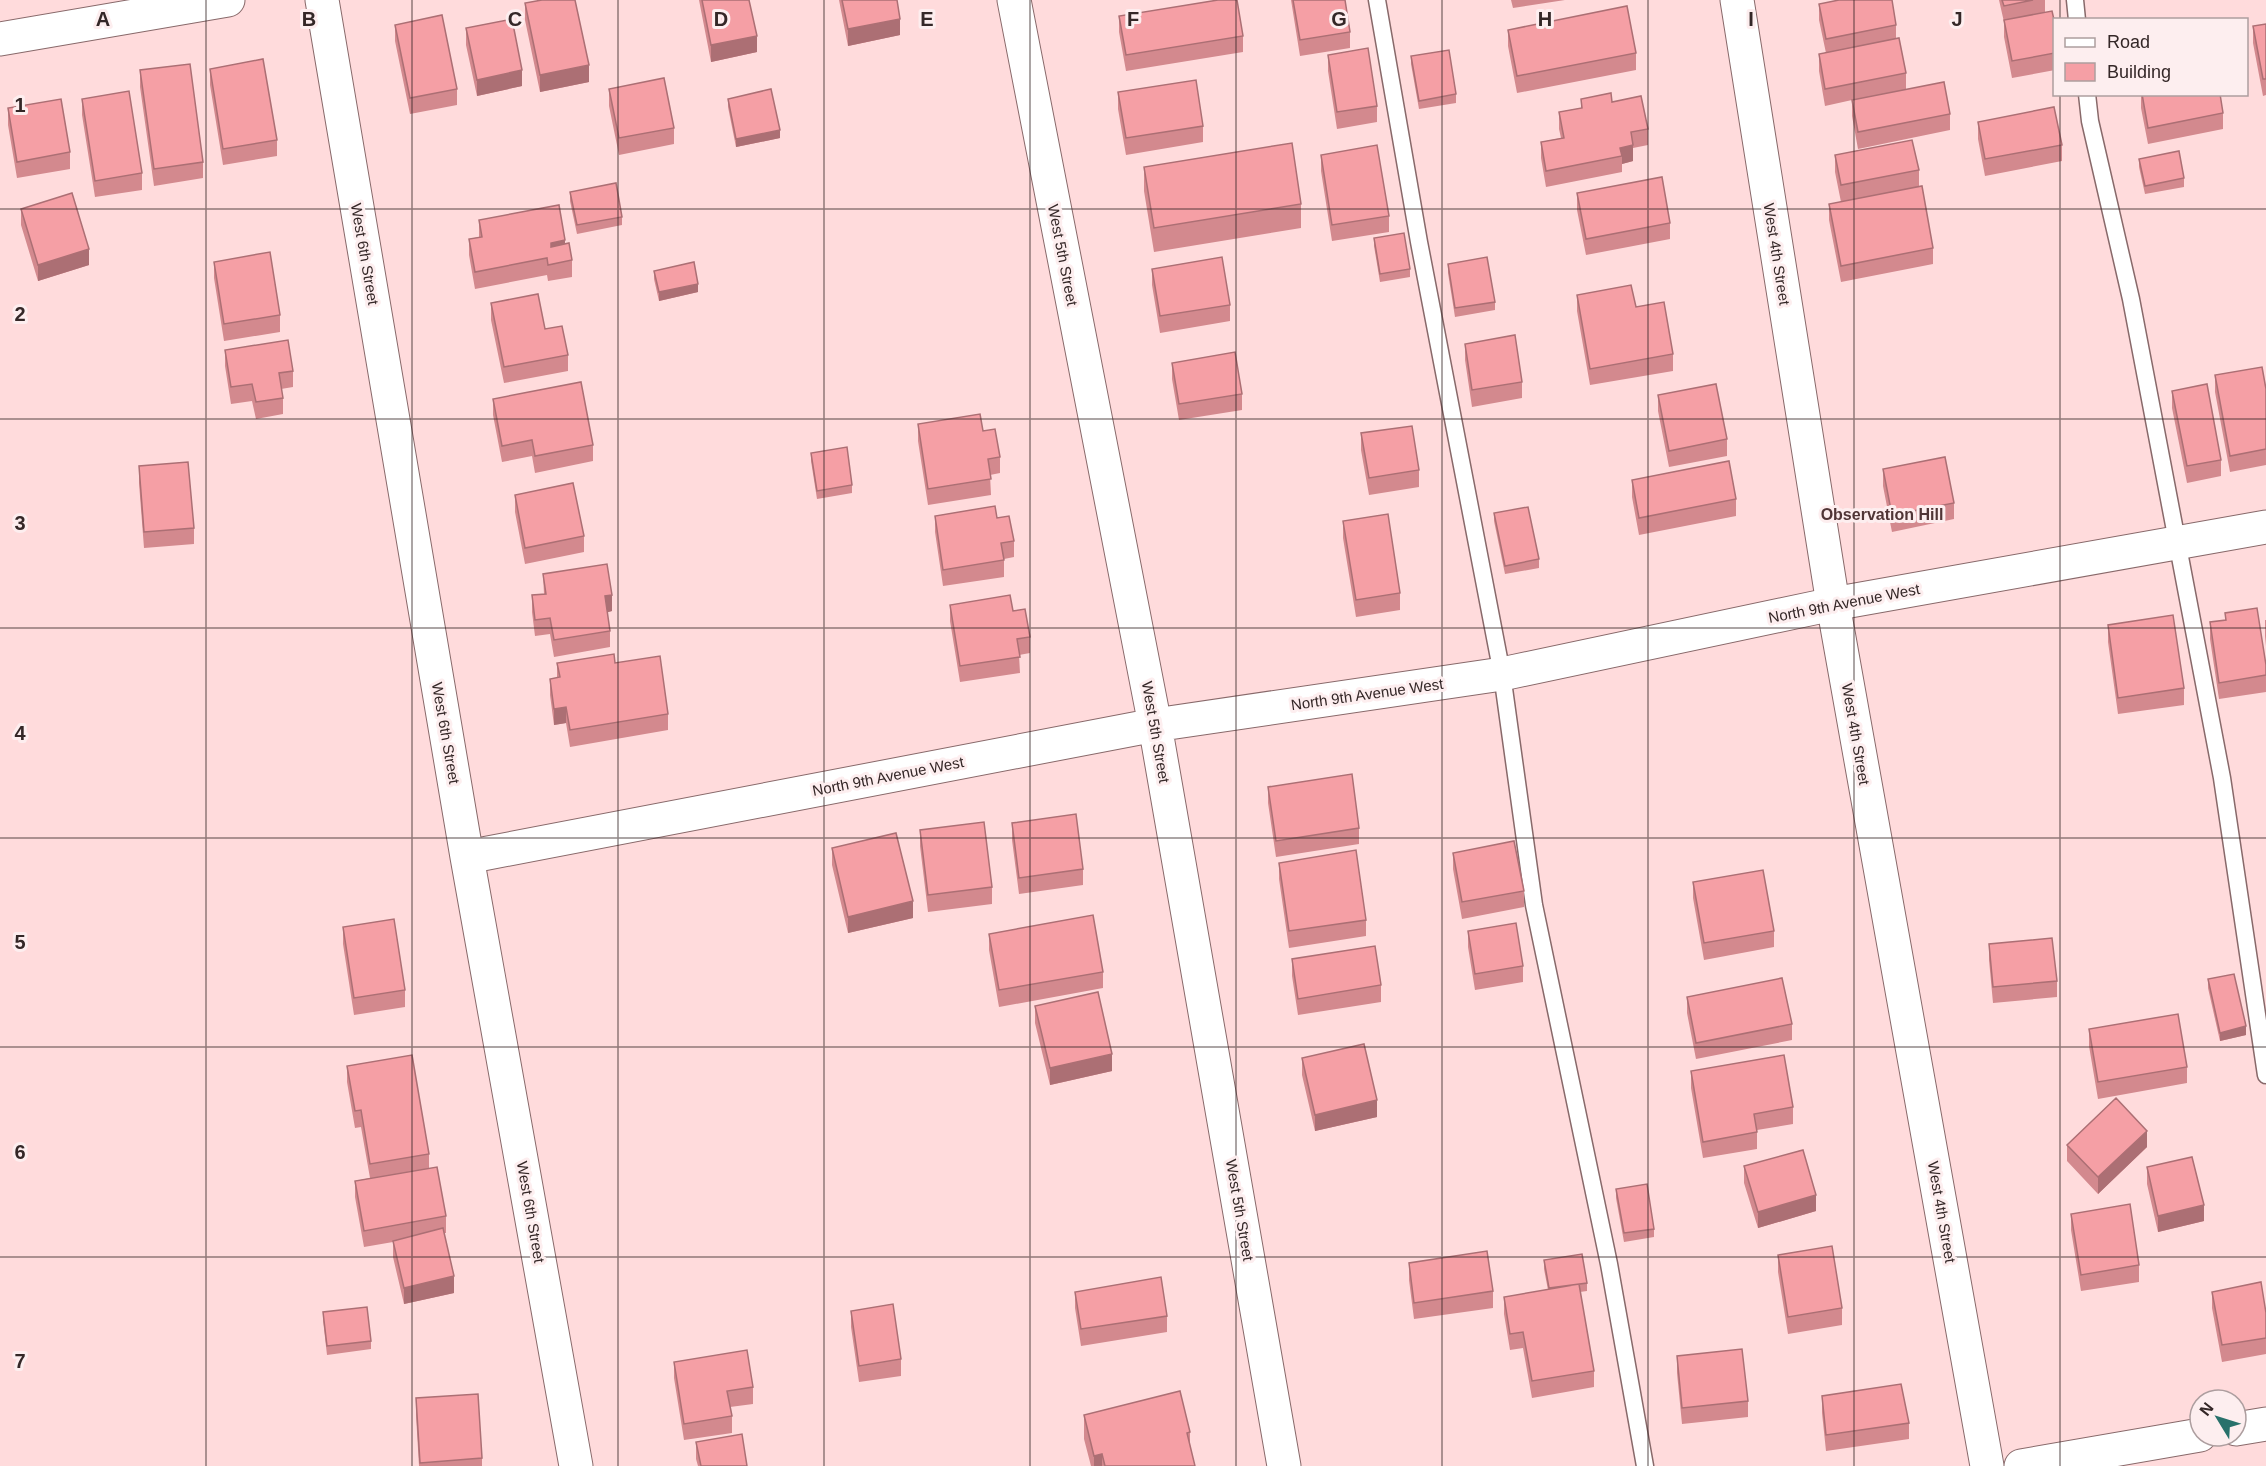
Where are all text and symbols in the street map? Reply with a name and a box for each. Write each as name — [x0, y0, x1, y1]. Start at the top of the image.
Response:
text: A — [96, 8, 110, 30]
text: B — [302, 8, 316, 30]
text: C — [508, 8, 522, 30]
text: D — [714, 8, 728, 30]
text: E — [920, 8, 934, 30]
text: F — [1127, 8, 1139, 30]
text: G — [1331, 8, 1347, 30]
text: H — [1538, 8, 1552, 30]
text: I — [1748, 8, 1754, 30]
text: J — [1951, 8, 1963, 30]
legend — [2053, 18, 2248, 96]
text: Road — [2107, 32, 2150, 52]
text: Building — [2107, 62, 2171, 82]
text: 1 — [14, 94, 26, 116]
street label: West 6th Street — [348, 202, 382, 307]
street label: West 4th Street — [1761, 202, 1794, 307]
street label: West 5th Street — [1045, 203, 1081, 308]
text: 2 — [14, 303, 26, 325]
district label: Observation Hill — [1821, 506, 1943, 523]
text: 3 — [14, 512, 26, 534]
street label: North 9th Avenue West — [1767, 580, 1922, 626]
street label: North 9th Avenue West — [1290, 675, 1445, 713]
street label: West 5th Street — [1139, 680, 1173, 785]
street label: West 6th Street — [429, 681, 463, 786]
street label: West 4th Street — [1839, 682, 1873, 787]
text: 4 — [14, 722, 26, 744]
street label: North 9th Avenue West — [811, 753, 966, 799]
text: 5 — [14, 931, 26, 953]
text: 6 — [14, 1141, 26, 1163]
street label: West 5th Street — [1223, 1158, 1257, 1263]
street label: West 6th Street — [514, 1160, 548, 1265]
street label: West 4th Street — [1925, 1160, 1959, 1265]
text: 7 — [14, 1350, 26, 1372]
north arrow — [2188, 1388, 2248, 1448]
text: N — [2196, 1399, 2217, 1419]

